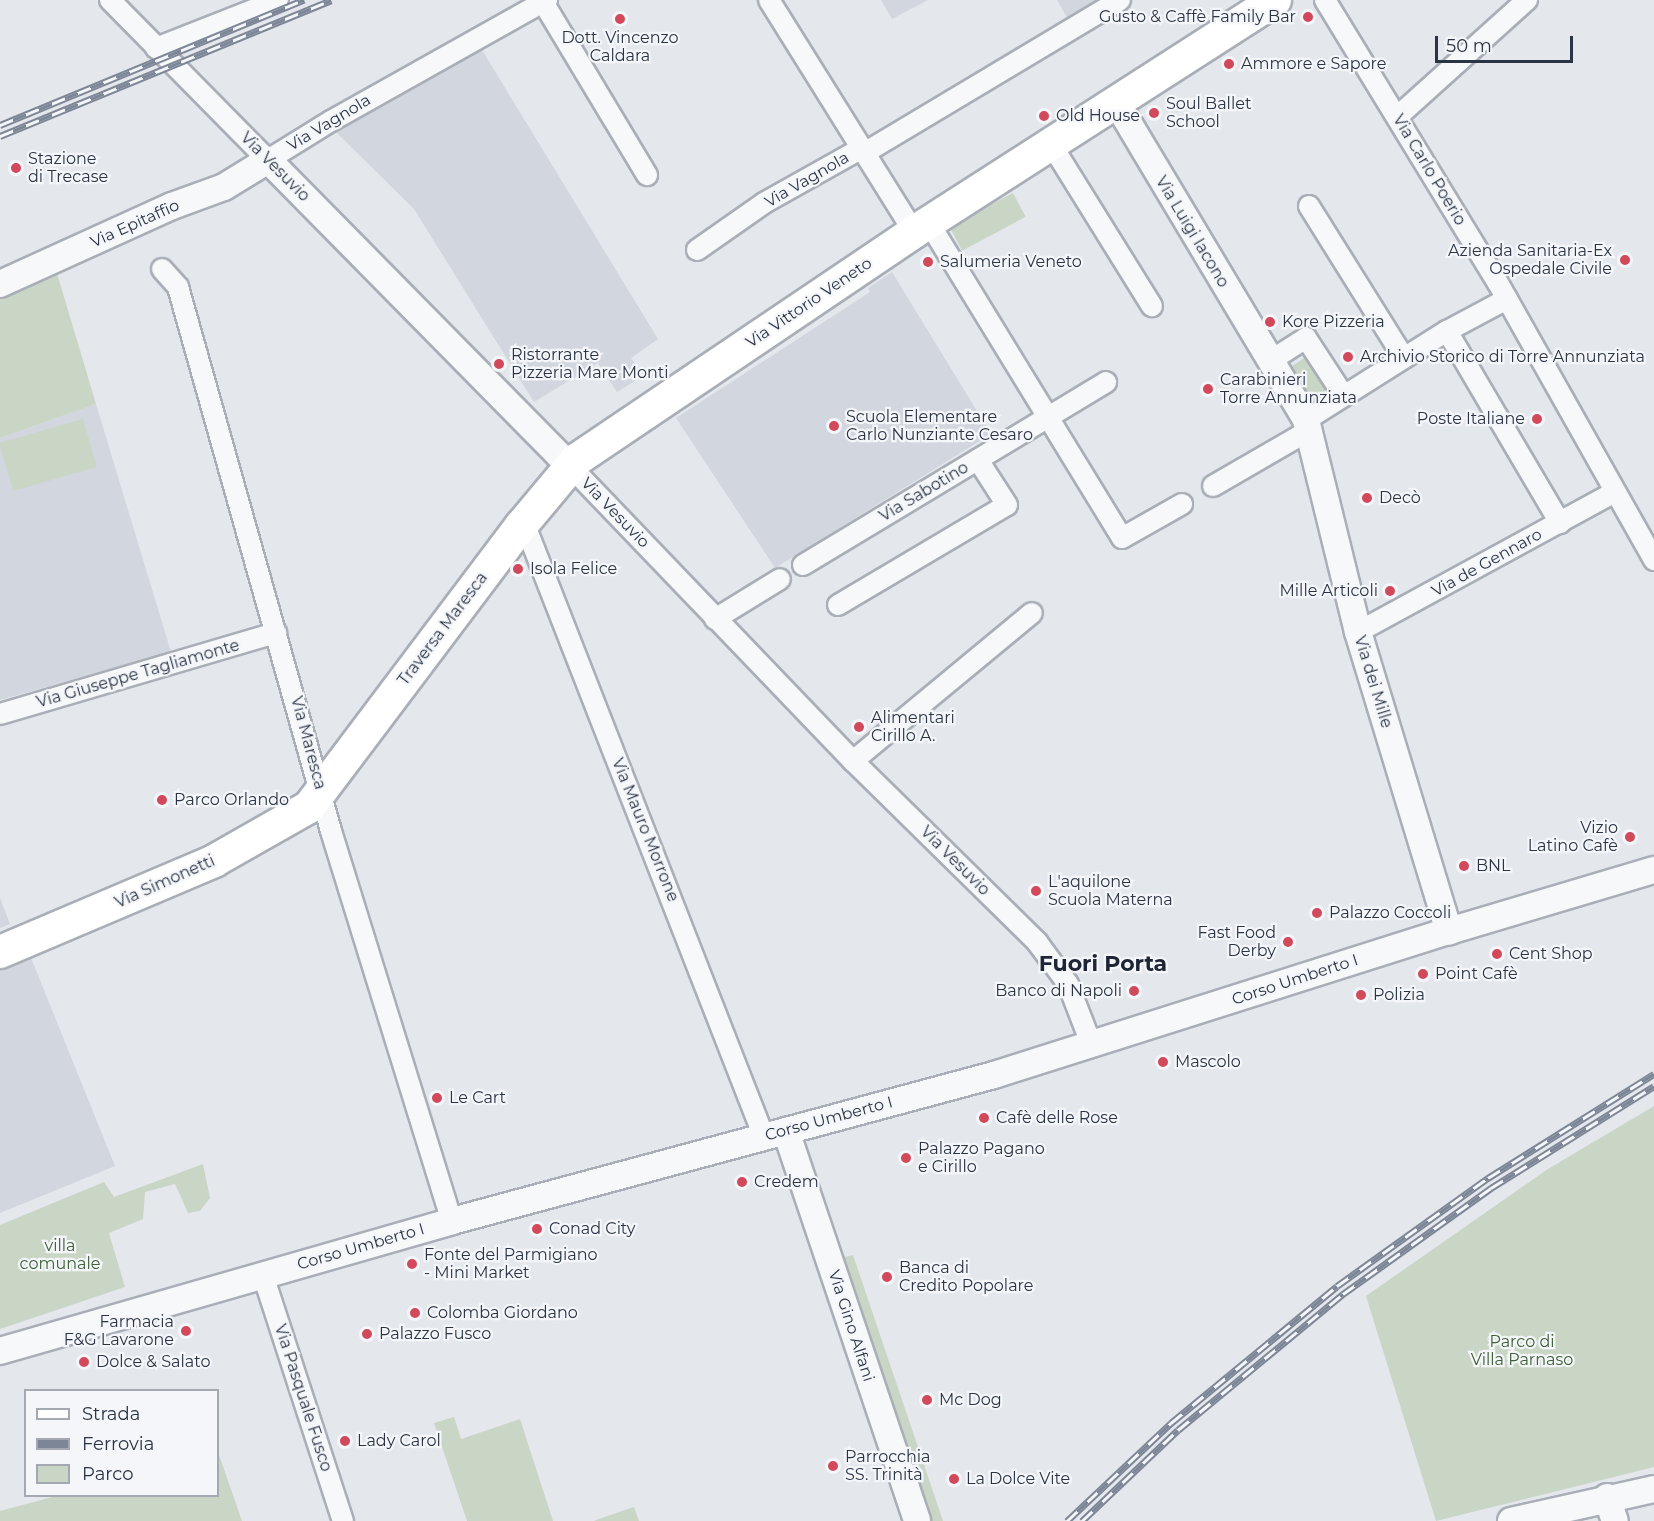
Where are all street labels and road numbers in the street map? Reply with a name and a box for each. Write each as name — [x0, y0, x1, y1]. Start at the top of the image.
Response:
street label: Via Vagnola — [284, 91, 374, 155]
street label: Via Carlo Poerio — [1388, 111, 1470, 229]
street label: Via Vesuvio — [236, 128, 314, 206]
street label: Via Vagnola — [761, 148, 853, 212]
street label: Via Luigi Iacono — [1151, 173, 1233, 291]
street label: Via Epitaffio — [88, 196, 182, 252]
street label: Via Vittorio Veneto — [742, 254, 876, 352]
street label: Via Sabotino — [876, 458, 972, 526]
street label: Via Vesuvio — [577, 474, 653, 552]
street label: Via de Gennaro — [1429, 525, 1545, 601]
street label: Traversa Maresca — [394, 569, 492, 689]
street label: Via dei Mille — [1350, 633, 1396, 731]
street label: Via Giuseppe Tagliamonte — [34, 636, 242, 712]
street label: Via Maresca — [286, 694, 330, 792]
street label: Via Mauro Morrone — [607, 755, 683, 905]
street label: Via Vesuvio — [916, 822, 994, 900]
street label: Via Simonetti — [112, 851, 218, 913]
street label: Corso Umberto I — [1230, 951, 1360, 1009]
street label: Corso Umberto I — [763, 1093, 895, 1145]
street label: Corso Umberto I — [295, 1220, 427, 1274]
street label: Via Gino Alfani — [824, 1268, 878, 1384]
street label: Via Pasquale Fusco — [270, 1322, 336, 1474]

